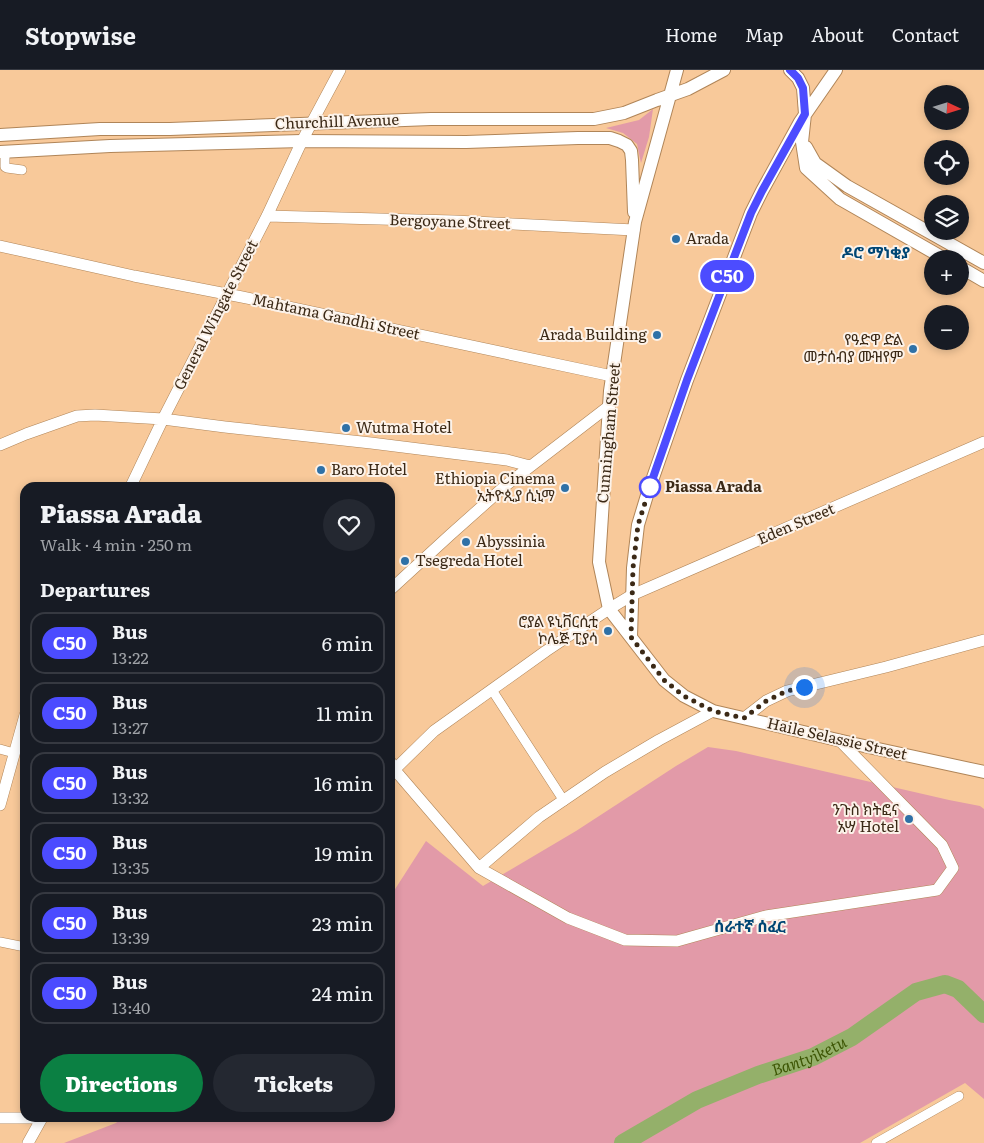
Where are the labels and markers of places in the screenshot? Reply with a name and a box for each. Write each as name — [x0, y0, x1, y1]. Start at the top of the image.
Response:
place label: Arada — [686, 226, 730, 249]
marker: Arada — [670, 233, 682, 245]
place label: Arada Building — [539, 322, 648, 345]
place label: የዓድዋ ድል መታሰብያ ሙዝየም — [803, 327, 903, 367]
marker: Arada Building — [651, 329, 663, 341]
marker: የዓድዋ ድል መታሰብያ ሙዝየም — [907, 343, 919, 355]
place label: Wutma Hotel — [356, 415, 452, 438]
marker: Wutma Hotel — [340, 422, 352, 434]
place label: Baro Hotel — [331, 457, 407, 480]
marker: Baro Hotel — [315, 464, 327, 476]
place label: Ethiopia Cinema ኢትዮጲያ ሲኒማ — [435, 466, 556, 506]
place label: Piassa Arada — [665, 474, 762, 497]
marker: Piassa Arada — [639, 476, 661, 498]
marker: Ethiopia Cinema ኢትዮጲያ ሲኒማ — [559, 482, 571, 494]
place label: Abyssinia — [476, 529, 546, 552]
marker: Abyssinia — [460, 536, 472, 548]
place label: Tsegreda Hotel — [415, 548, 523, 571]
marker: Tsegreda Hotel — [399, 555, 411, 567]
place label: ሮያል ዩኒቨርሲቲ ኮሌጅ ፒያሳ — [518, 609, 598, 649]
marker: ሮያል ዩኒቨርሲቲ ኮሌጅ ፒያሳ — [602, 625, 614, 637]
place label: ንጉስ ክትፎና አሣ Hotel — [833, 797, 899, 837]
marker: ንጉስ ክትፎና አሣ Hotel — [903, 813, 915, 825]

